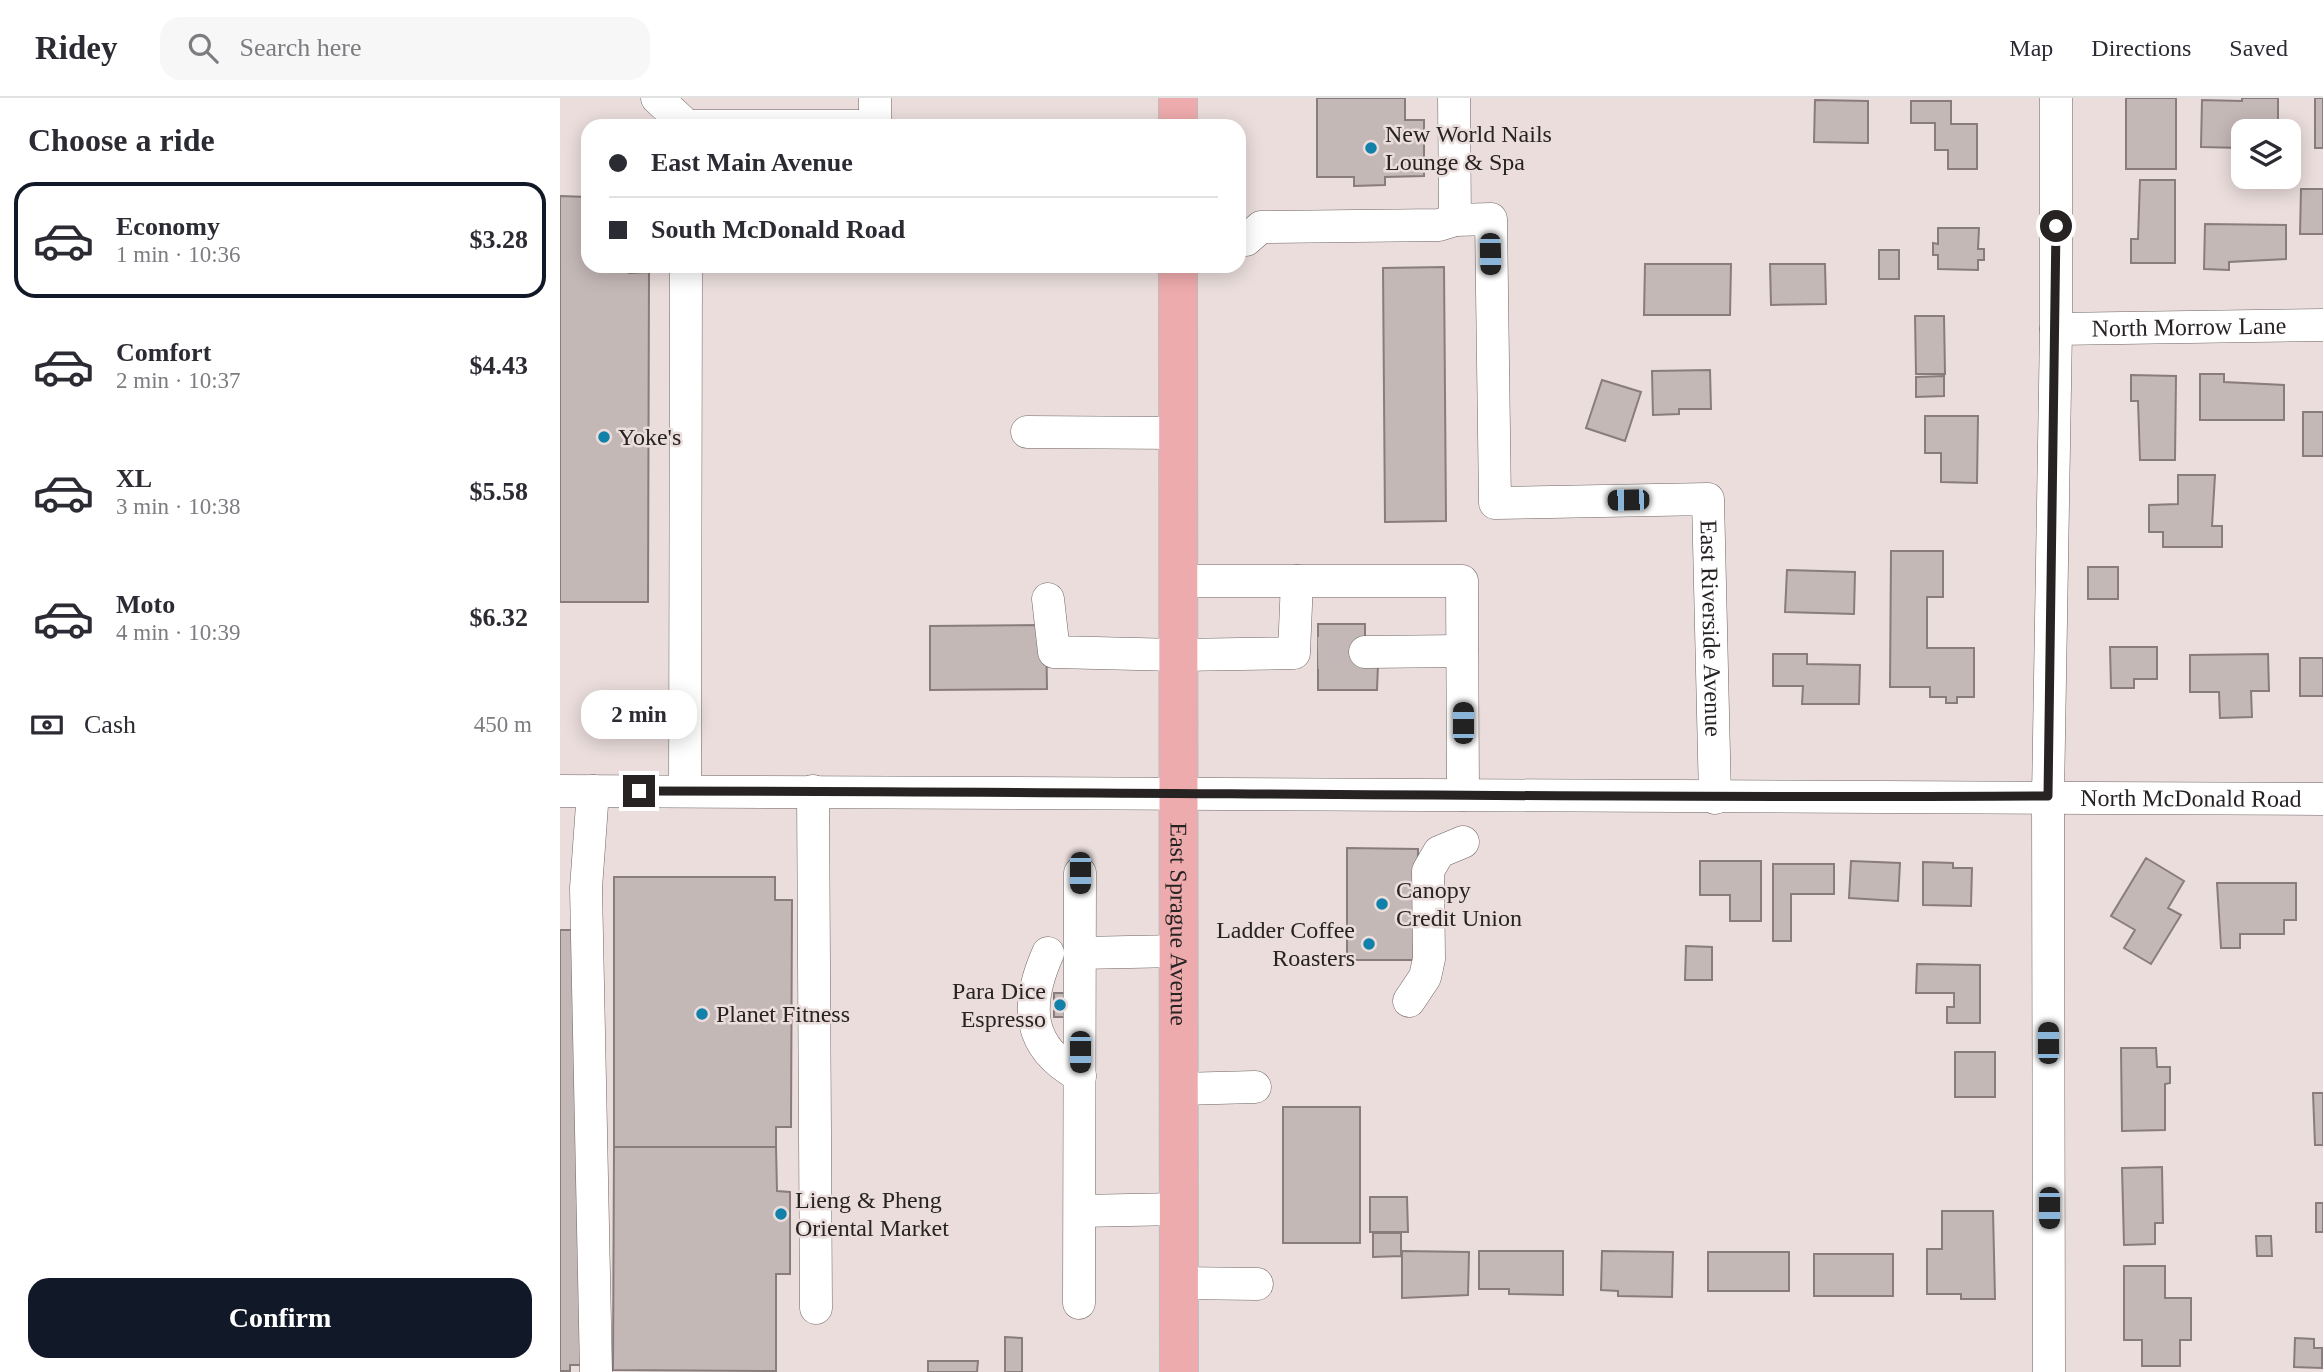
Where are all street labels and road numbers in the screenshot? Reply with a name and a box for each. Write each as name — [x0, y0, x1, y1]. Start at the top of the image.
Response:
street label: North Morrow Lane — [2091, 313, 2287, 341]
street label: East Riverside Avenue — [1695, 520, 1727, 737]
street label: North McDonald Road — [2080, 785, 2302, 812]
street label: East Sprague Avenue — [1166, 822, 1192, 1026]

